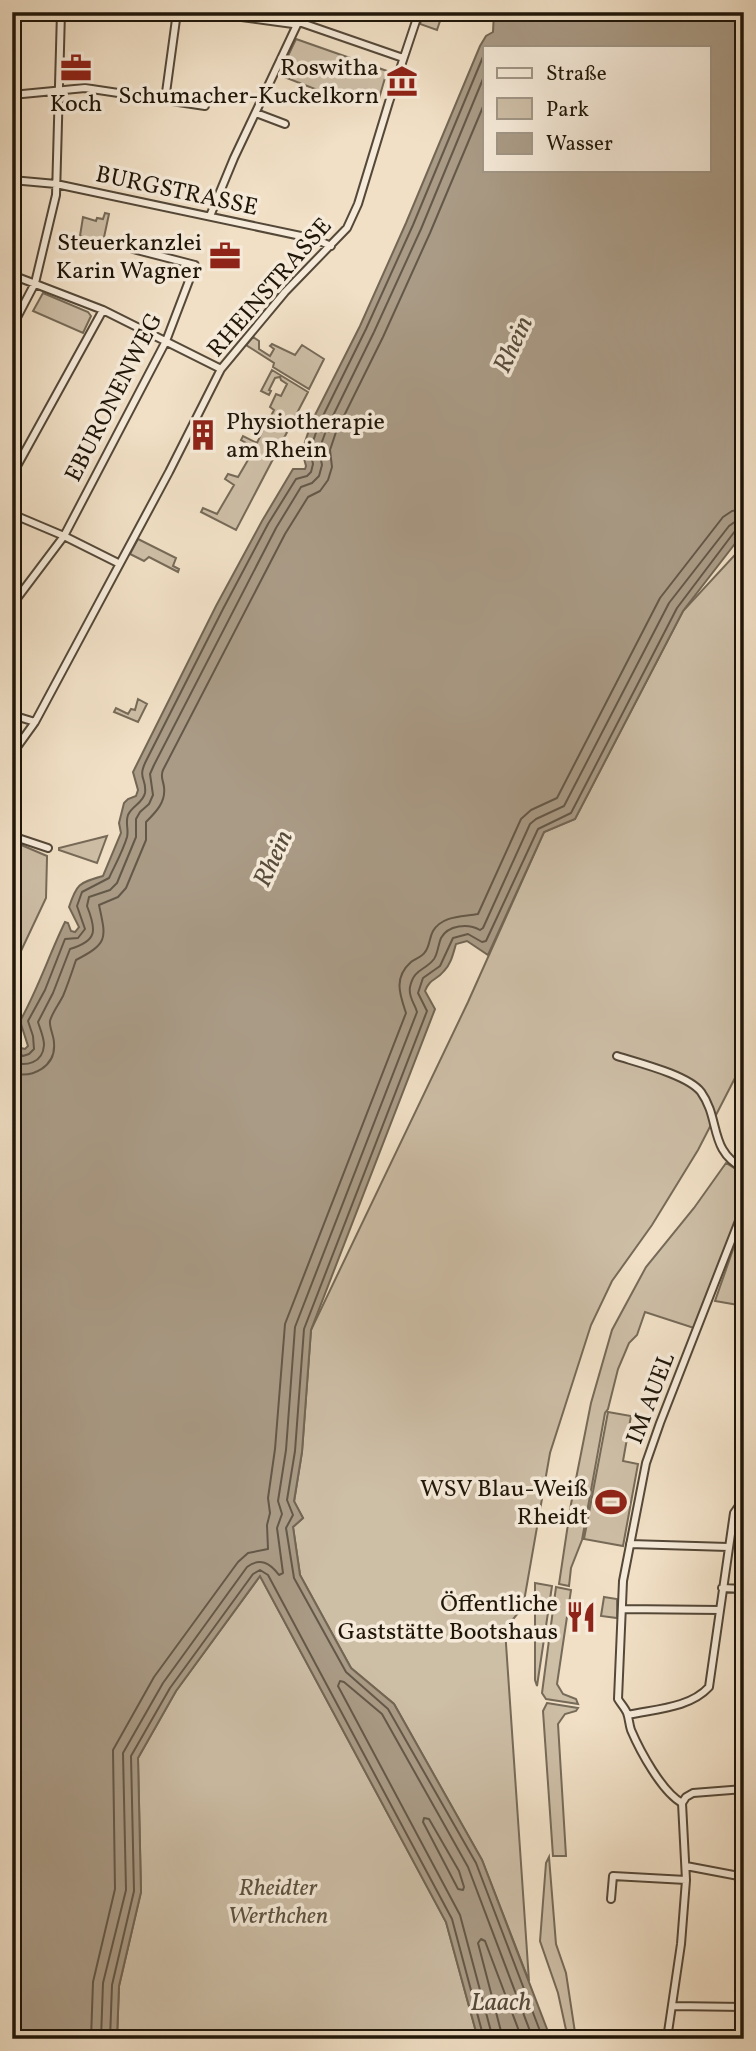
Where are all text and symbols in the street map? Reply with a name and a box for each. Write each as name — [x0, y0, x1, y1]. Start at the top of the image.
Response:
legend — [483, 46, 710, 172]
office icon: Koch — [59, 51, 93, 85]
place label: Roswitha Schumacher-Kuckelkorn — [118, 52, 379, 114]
text: Straße — [546, 60, 607, 89]
museum icon: Roswitha Schumacher-Kuckelkorn — [385, 64, 419, 98]
place label: Koch — [50, 88, 102, 122]
text: Park — [546, 96, 589, 125]
text: Wasser — [546, 130, 613, 159]
street label: BURGSTRASSE — [92, 158, 261, 226]
street label: RHEINSTRASSE — [200, 211, 341, 366]
place label: Steuerkanzlei Karin Wagner — [56, 227, 202, 289]
office icon: Steuerkanzlei Karin Wagner — [208, 239, 242, 273]
street label: EBURONENWEG — [57, 307, 172, 488]
water label: Rhein — [485, 311, 543, 379]
place label: Physiotherapie am Rhein — [226, 406, 385, 468]
building icon: Physiotherapie am Rhein — [186, 418, 220, 452]
water label: Rhein — [245, 825, 303, 893]
street label: IM AUEL — [619, 1348, 685, 1449]
place label: WSV Blau-Weiß Rheidt — [420, 1473, 588, 1535]
sports icon: WSV Blau-Weiß Rheidt — [594, 1485, 628, 1519]
place label: Öffentliche Gaststätte Bootshaus — [338, 1588, 558, 1650]
restaurant icon: Öffentliche Gaststätte Bootshaus — [564, 1600, 598, 1634]
park label: Rheidter Werthchen — [228, 1872, 328, 1934]
water label: Laach — [471, 1985, 532, 2021]

